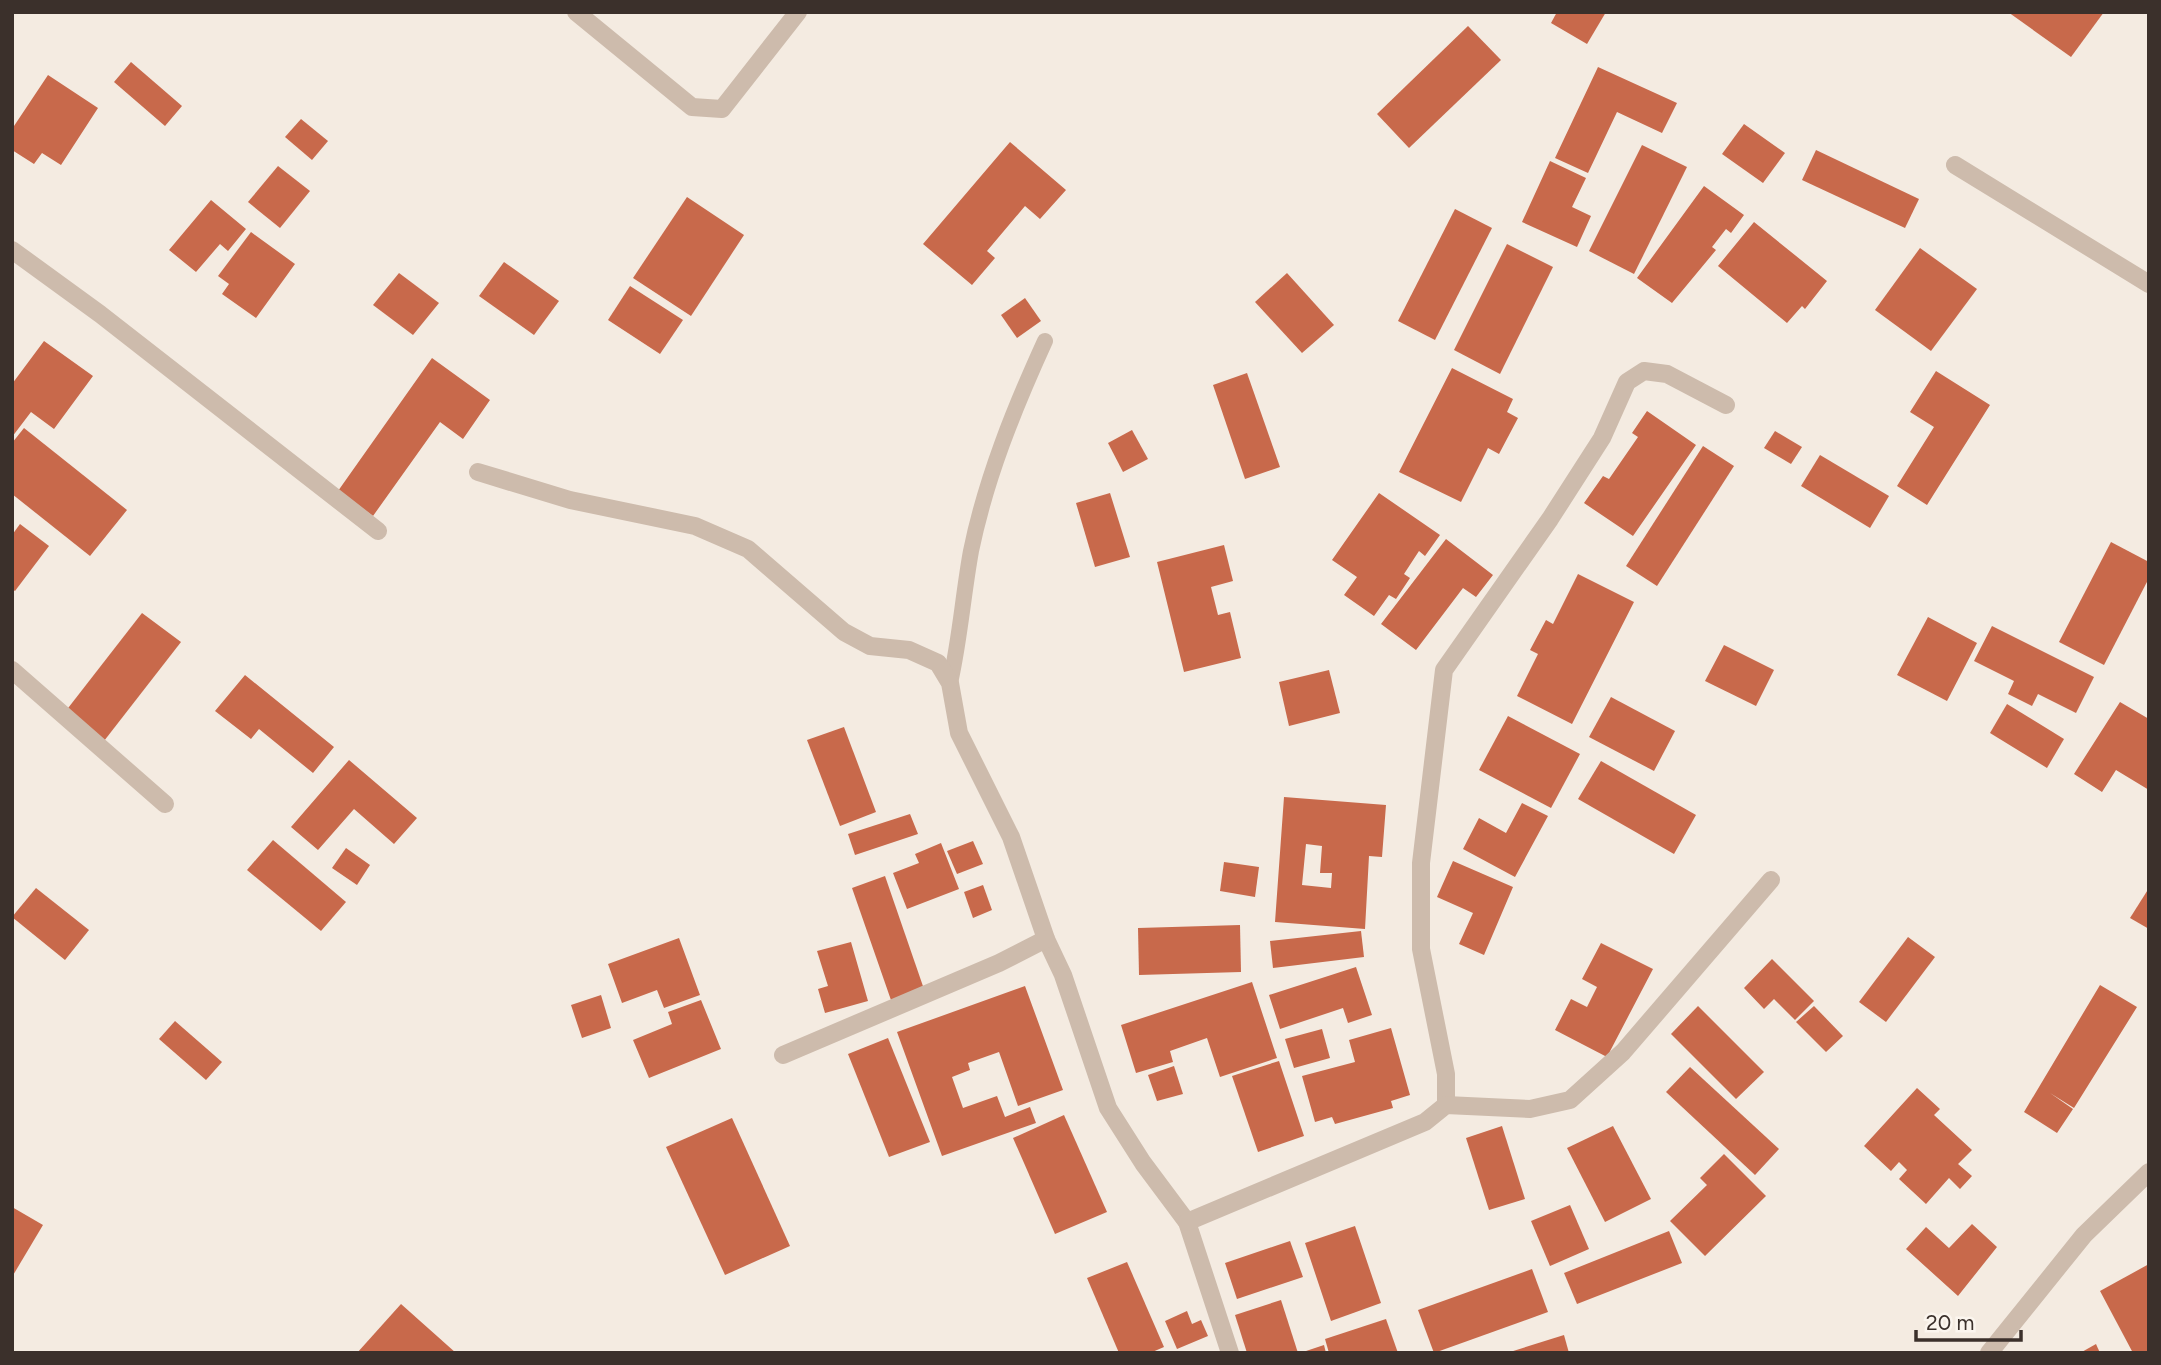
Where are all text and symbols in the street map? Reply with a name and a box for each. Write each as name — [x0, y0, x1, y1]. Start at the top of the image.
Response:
scale bar — [1916, 1298, 2021, 1342]
text: 20 m — [1926, 1310, 1974, 1335]

